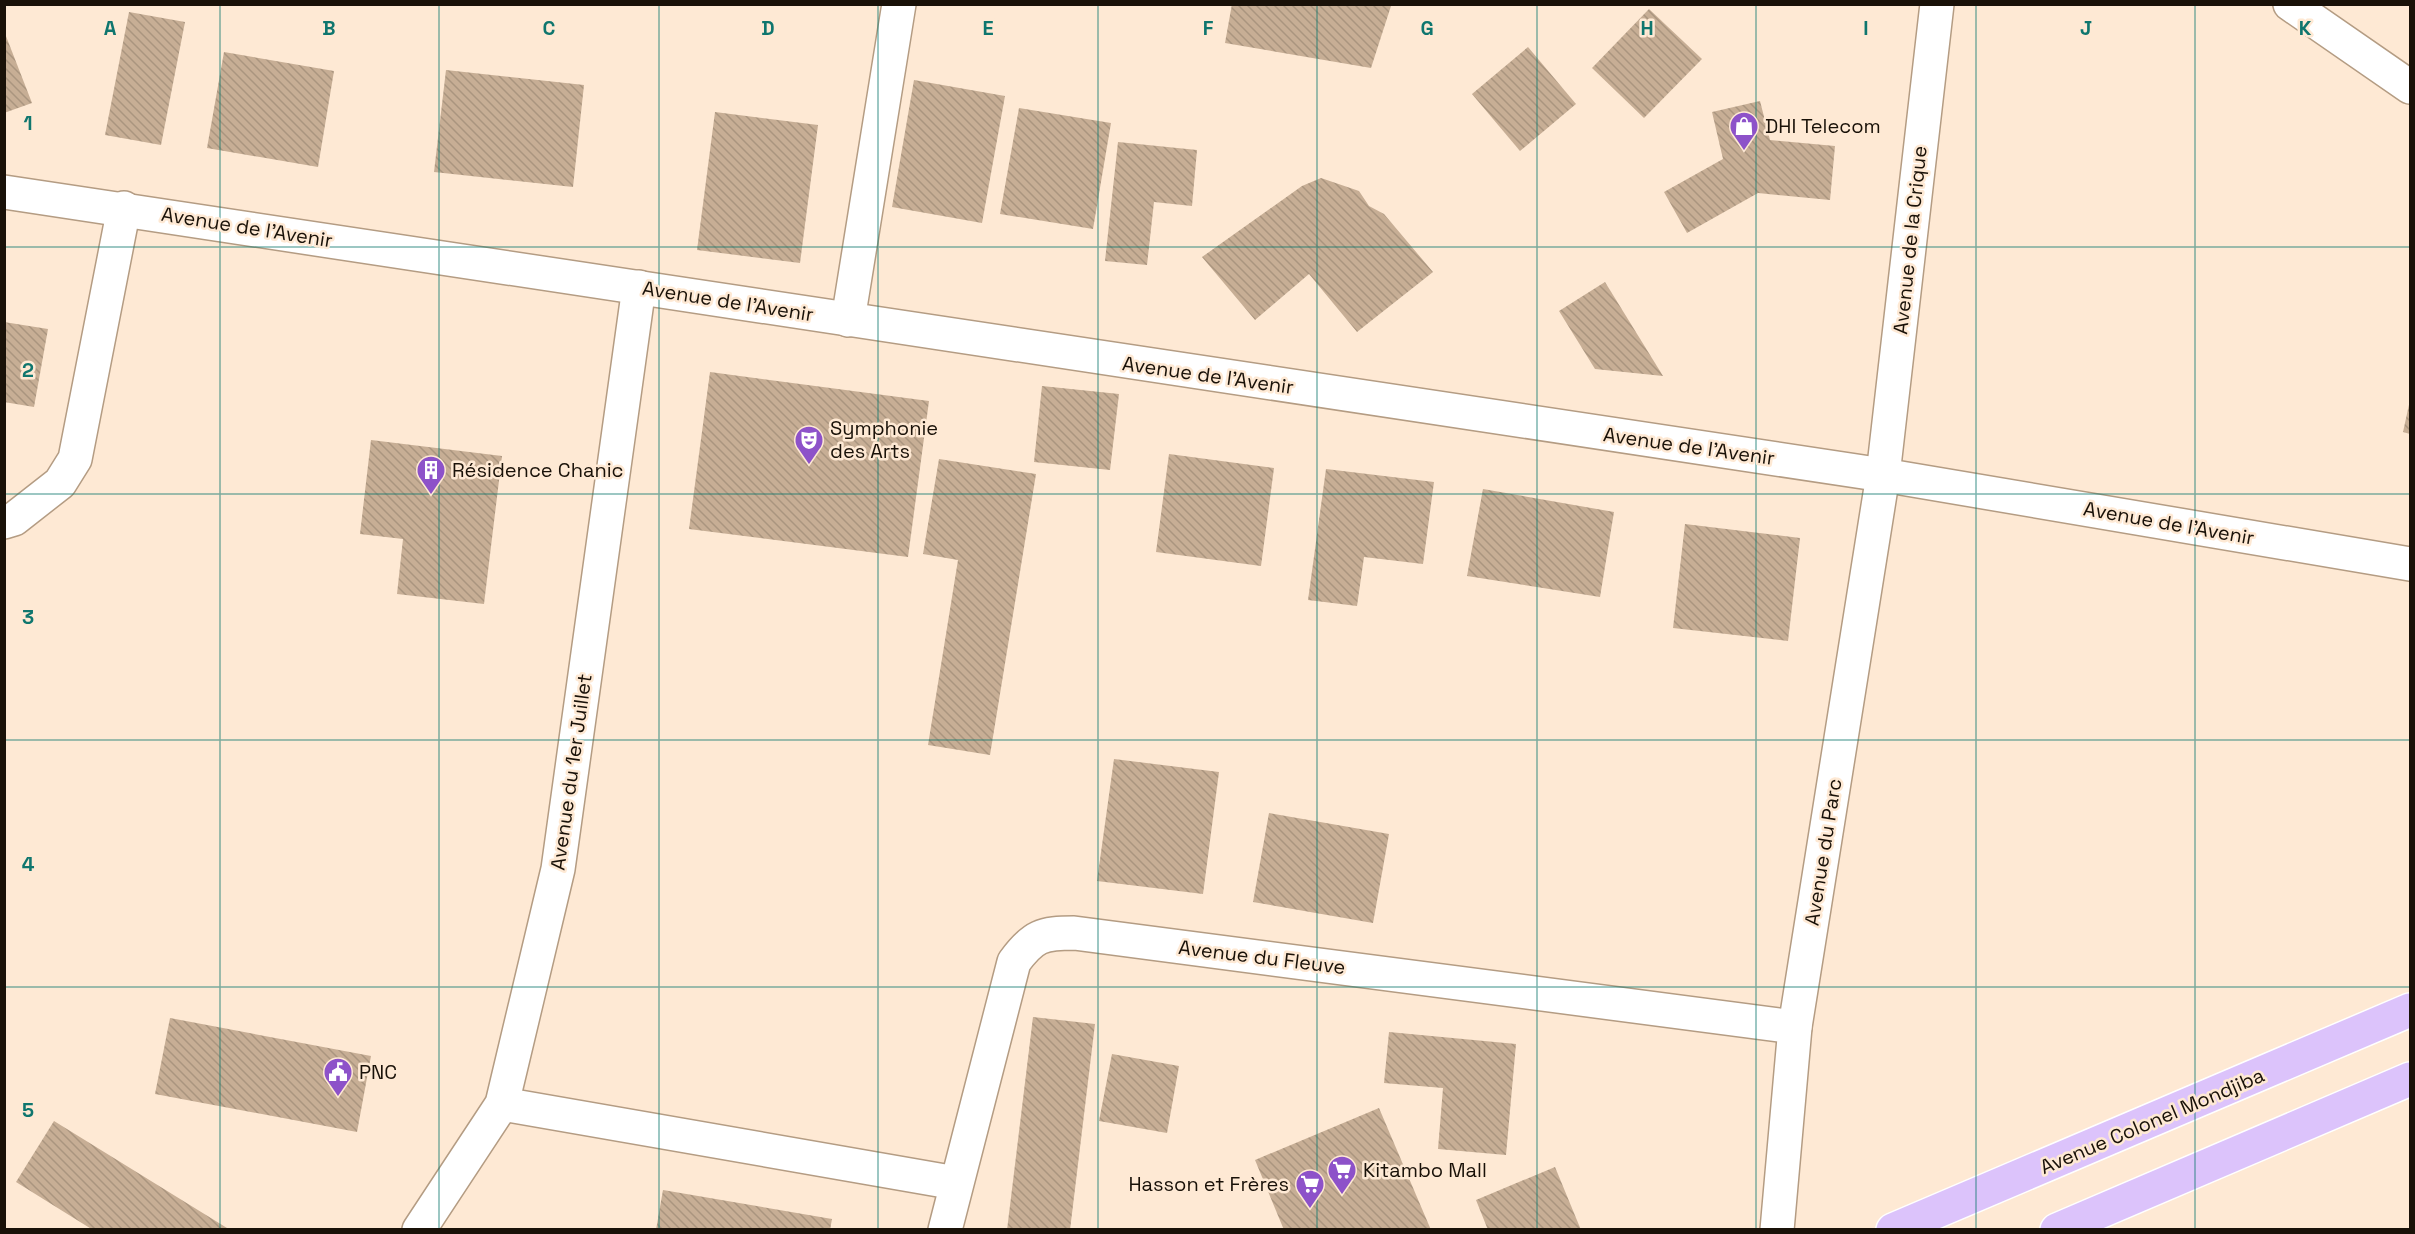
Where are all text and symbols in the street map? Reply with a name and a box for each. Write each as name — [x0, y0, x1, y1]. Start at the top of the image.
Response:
text: A — [104, 15, 117, 41]
text: B — [322, 15, 336, 41]
text: C — [543, 15, 556, 41]
text: D — [761, 15, 775, 41]
text: E — [982, 15, 994, 41]
text: F — [1203, 15, 1214, 41]
text: G — [1420, 15, 1434, 41]
text: H — [1640, 15, 1654, 41]
text: I — [1863, 15, 1869, 41]
text: J — [2080, 15, 2092, 41]
text: K — [2299, 15, 2312, 41]
text: 1 — [23, 110, 33, 136]
shop icon: DHI Telecom — [1728, 110, 1760, 152]
place label: DHI Telecom — [1765, 113, 1881, 139]
street label: Avenue de la Crique — [1887, 144, 1933, 336]
street label: Avenue de l'Avenir — [160, 201, 334, 253]
street label: Avenue de l'Avenir — [641, 275, 815, 327]
street label: Avenue de l'Avenir — [1121, 350, 1295, 400]
text: 2 — [22, 357, 34, 383]
place label: Symphonie des Arts — [830, 415, 938, 464]
street label: Avenue de l'Avenir — [1602, 421, 1776, 471]
theatre icon: Symphonie des Arts — [793, 424, 825, 466]
building icon: Résidence Chanic — [415, 454, 447, 496]
place label: Résidence Chanic — [452, 457, 624, 483]
street label: Avenue de l'Avenir — [2082, 495, 2256, 551]
text: 3 — [22, 604, 34, 630]
street label: Avenue du 1er Juillet — [544, 672, 598, 872]
street label: Avenue du Parc — [1799, 777, 1847, 927]
text: 4 — [22, 851, 35, 877]
street label: Avenue du Fleuve — [1177, 934, 1347, 980]
public building icon: PNC — [322, 1056, 354, 1098]
place label: PNC — [359, 1059, 397, 1085]
street label: Avenue Colonel Mondjiba — [2036, 1062, 2268, 1180]
text: 5 — [22, 1097, 34, 1123]
supermarket icon: Kitambo Mall — [1326, 1154, 1358, 1196]
place label: Kitambo Mall — [1363, 1157, 1487, 1183]
supermarket icon: Hasson et Frères — [1294, 1168, 1326, 1210]
place label: Hasson et Frères — [1128, 1171, 1289, 1197]

